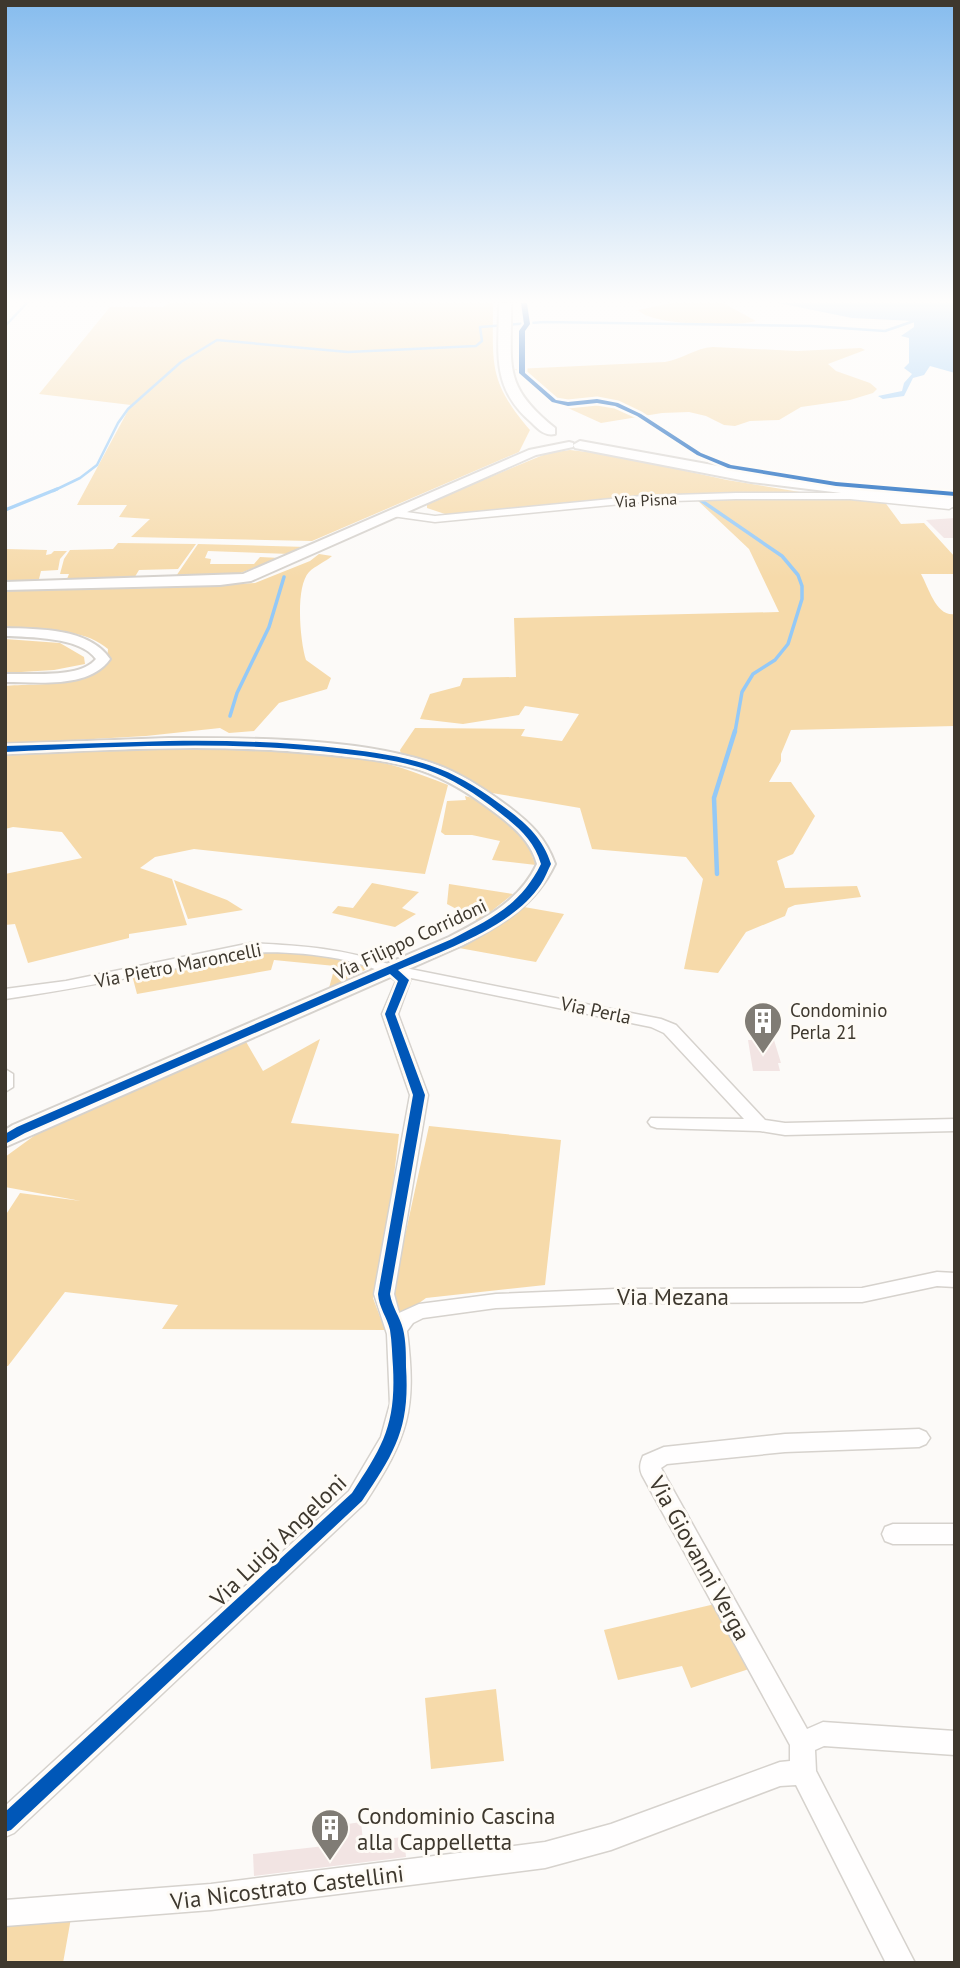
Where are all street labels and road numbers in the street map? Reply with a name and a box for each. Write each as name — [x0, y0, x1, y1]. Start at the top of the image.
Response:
street label: Via Pisna — [613, 488, 678, 512]
street label: Via Filippo Corridoni — [329, 893, 490, 985]
street label: Via Pietro Maroncelli — [92, 937, 263, 993]
street label: Via Perla — [558, 991, 633, 1029]
street label: Via Mezana — [616, 1282, 729, 1311]
street label: Via Luigi Angeloni — [203, 1468, 352, 1613]
street label: Via Giovanni Verga — [642, 1470, 757, 1645]
street label: Via Nicostrato Castellini — [168, 1858, 405, 1916]

